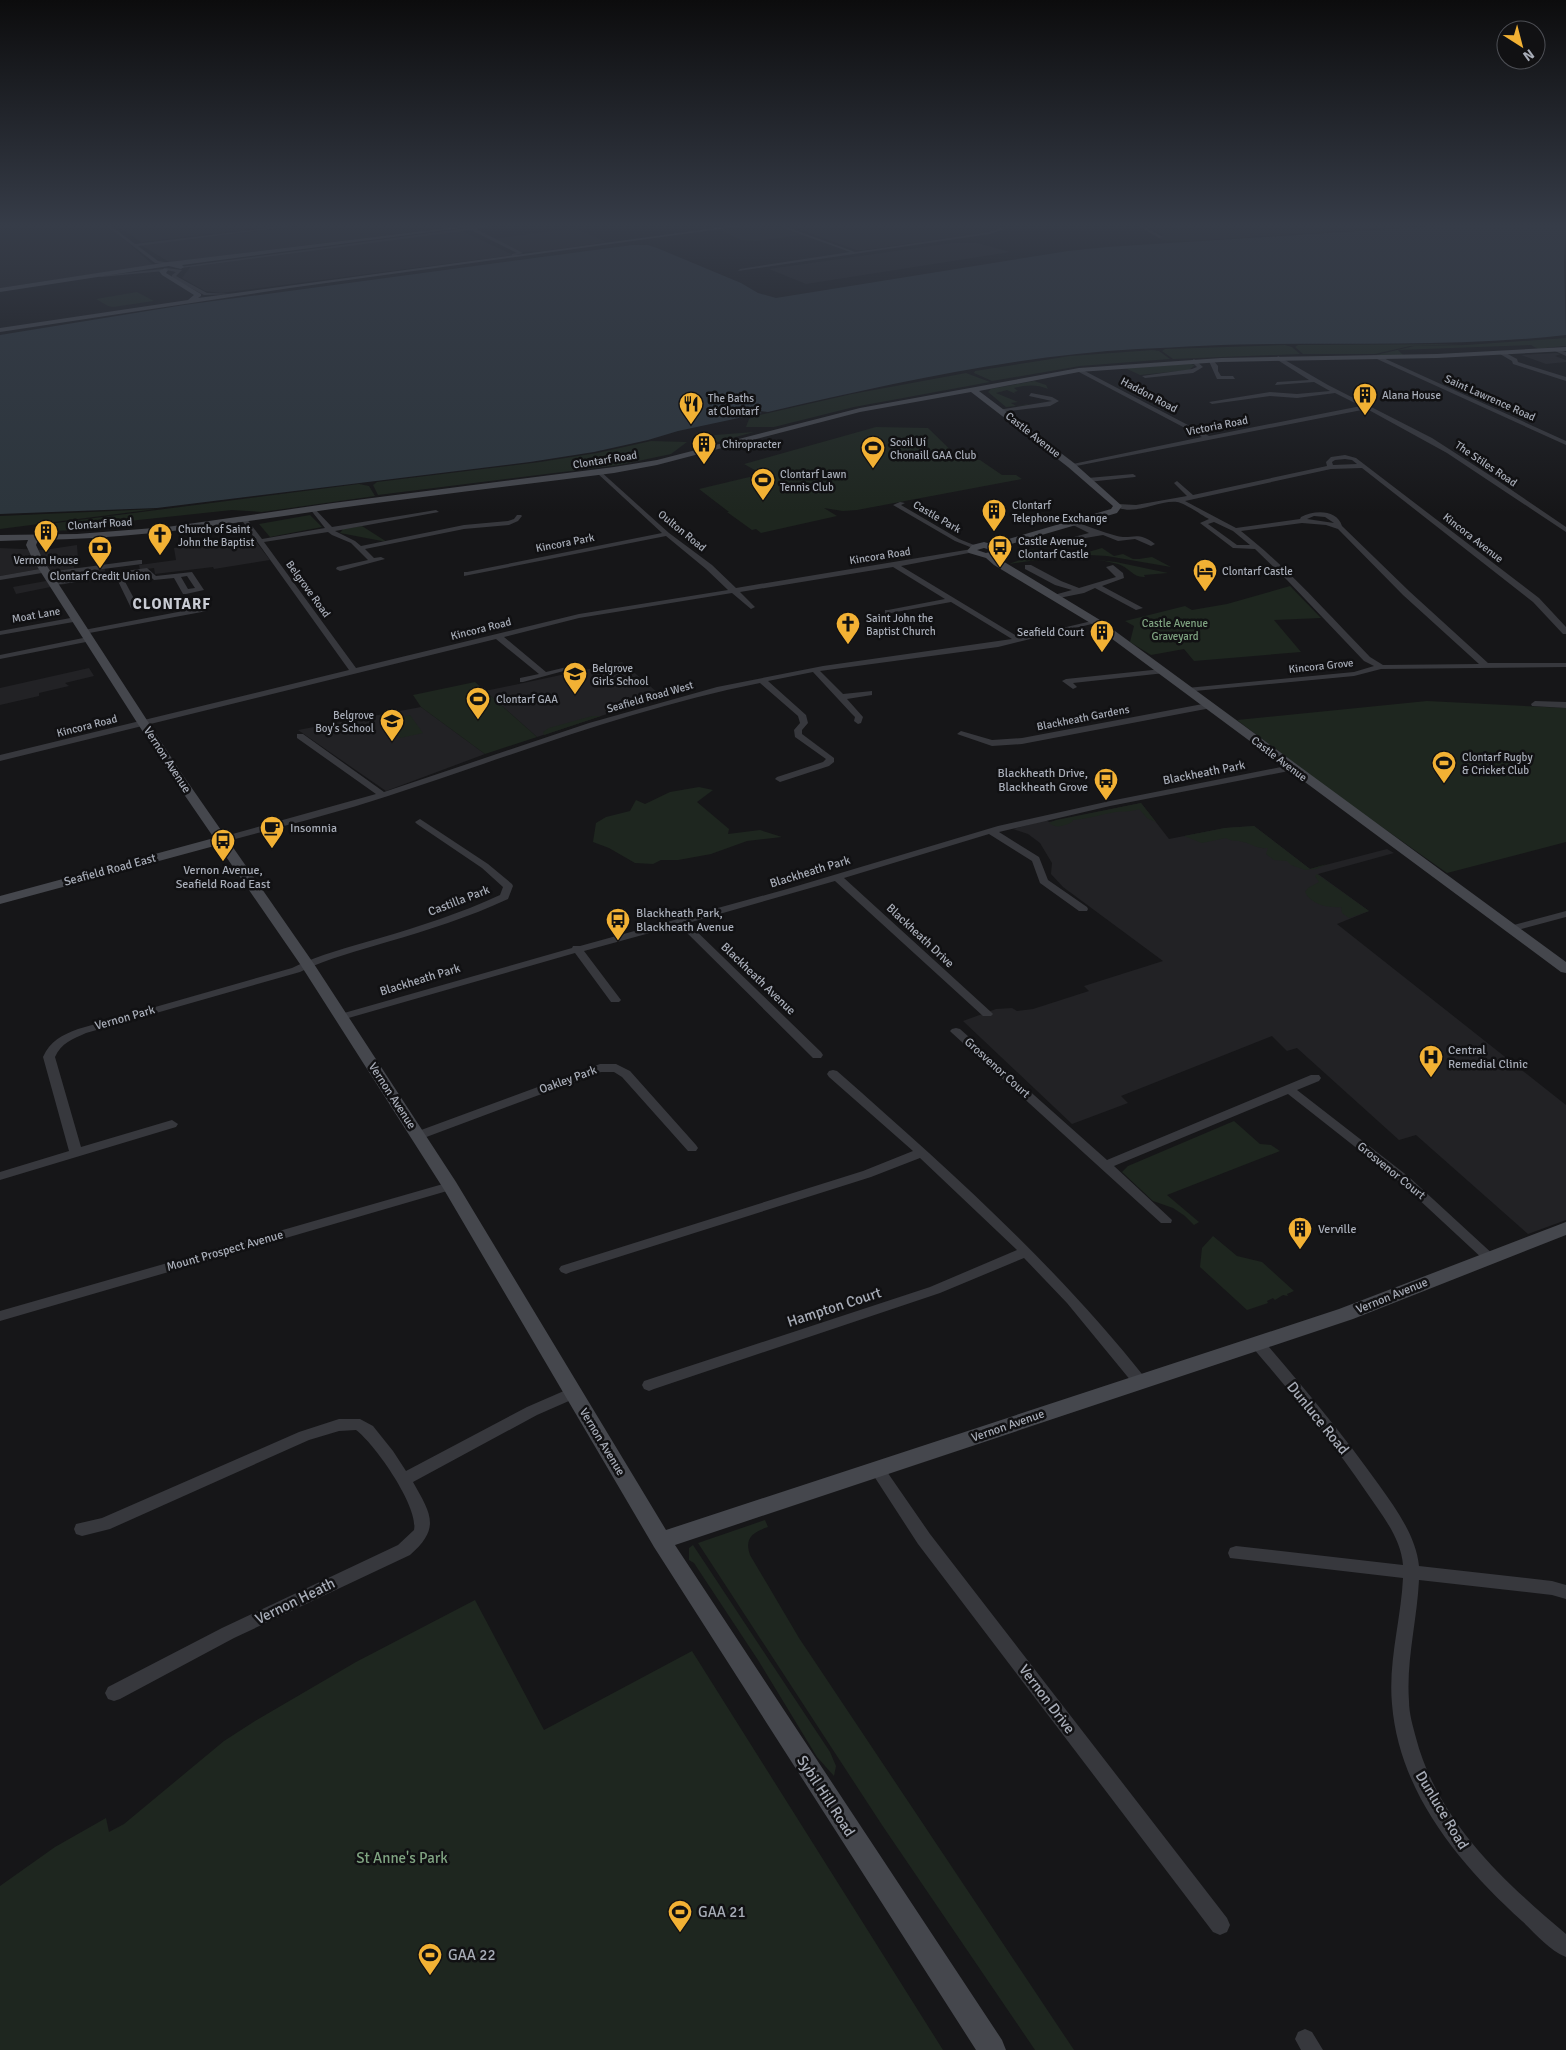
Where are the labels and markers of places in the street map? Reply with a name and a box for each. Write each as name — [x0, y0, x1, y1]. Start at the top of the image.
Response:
building icon: Alana House — [1352, 382, 1378, 416]
place label: Alana House — [1382, 389, 1441, 402]
restaurant icon: The Baths at Clontarf — [678, 391, 704, 425]
place label: The Baths at Clontarf — [708, 392, 760, 418]
building icon: Chiropracter — [691, 431, 717, 465]
sports icon: Scoil Uí Chonaill GAA Club — [860, 435, 886, 469]
place label: Scoil Uí Chonaill GAA Club — [890, 436, 976, 462]
place label: Chiropracter — [722, 438, 781, 451]
sports icon: Clontarf Lawn Tennis Club — [750, 467, 776, 501]
place label: Clontarf Lawn Tennis Club — [780, 468, 846, 494]
building icon: Clontarf Telephone Exchange — [981, 498, 1007, 532]
place label: Clontarf Telephone Exchange — [1012, 499, 1107, 525]
building icon: Vernon House — [33, 519, 59, 553]
church icon: Church of Saint John the Baptist — [147, 522, 173, 556]
place label: Church of Saint John the Baptist — [178, 523, 255, 549]
bus stop icon: Castle Avenue, Clontarf Castle — [987, 534, 1013, 568]
bank icon: Clontarf Credit Union — [87, 535, 113, 569]
place label: Castle Avenue, Clontarf Castle — [1018, 535, 1089, 561]
place label: Vernon House — [14, 554, 78, 567]
hotel icon: Clontarf Castle — [1192, 558, 1218, 592]
place label: Clontarf Castle — [1222, 565, 1293, 578]
place label: Clontarf Credit Union — [50, 570, 150, 583]
church icon: Saint John the Baptist Church — [835, 611, 861, 645]
place label: Saint John the Baptist Church — [866, 612, 936, 638]
building icon: Seafield Court — [1089, 619, 1115, 653]
place label: Seafield Court — [1017, 626, 1084, 639]
school or university icon: Belgrove Girls School — [562, 661, 588, 695]
place label: Belgrove Girls School — [592, 662, 649, 688]
sports icon: Clontarf GAA — [465, 686, 491, 720]
place label: Clontarf GAA — [496, 693, 558, 706]
school or university icon: Belgrove Boy's School — [379, 708, 405, 742]
place label: Belgrove Boy's School — [315, 709, 374, 735]
sports icon: Clontarf Rugby & Cricket Club — [1431, 750, 1457, 784]
place label: Clontarf Rugby & Cricket Club — [1462, 751, 1533, 777]
place label: Blackheath Drive, Blackheath Grove — [998, 766, 1088, 795]
bus stop icon: Blackheath Drive, Blackheath Grove — [1093, 767, 1119, 801]
cafe icon: Insomnia — [259, 815, 285, 849]
place label: Insomnia — [290, 821, 337, 836]
bus stop icon: Vernon Avenue, Seafield Road East — [210, 828, 236, 862]
place label: Vernon Avenue, Seafield Road East — [176, 863, 270, 892]
place label: Blackheath Park, Blackheath Avenue — [636, 906, 734, 935]
bus stop icon: Blackheath Park, Blackheath Avenue — [605, 907, 631, 941]
place label: Central Remedial Clinic — [1448, 1043, 1528, 1072]
hospital icon: Central Remedial Clinic — [1418, 1044, 1444, 1078]
building icon: Verville — [1287, 1216, 1313, 1250]
place label: Verville — [1318, 1222, 1356, 1237]
sports icon: GAA 21 — [667, 1899, 693, 1933]
place label: GAA 21 — [698, 1903, 746, 1921]
sports icon: GAA 22 — [417, 1942, 443, 1976]
place label: GAA 22 — [448, 1946, 496, 1964]

